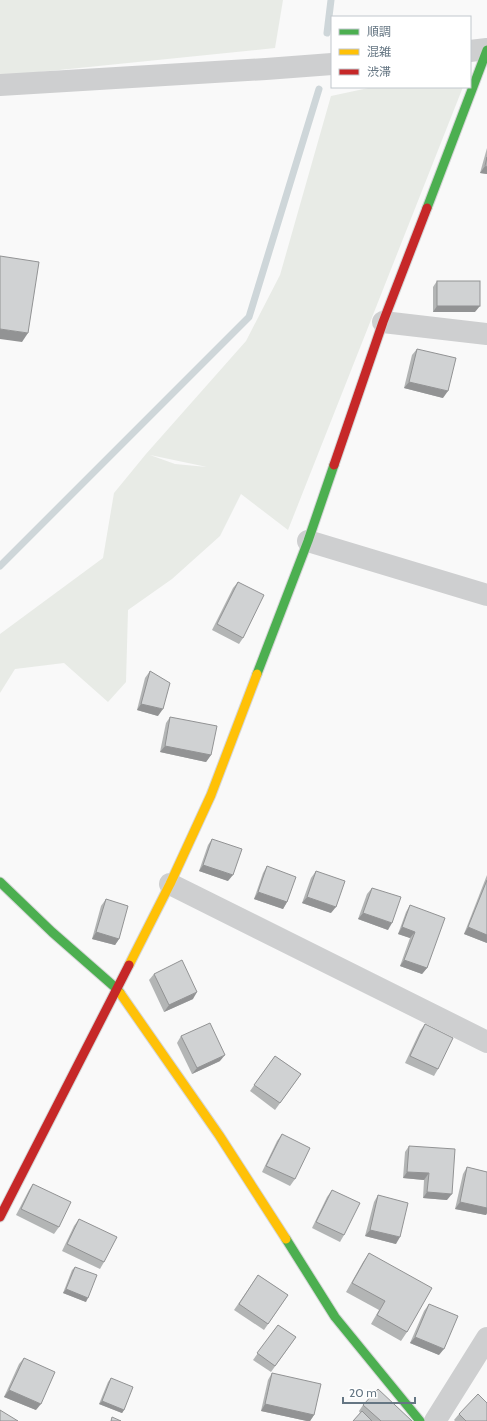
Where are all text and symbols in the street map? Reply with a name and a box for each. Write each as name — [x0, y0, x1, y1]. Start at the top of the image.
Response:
legend — [331, 16, 471, 88]
text: 順調 — [367, 24, 391, 39]
text: 混雑 — [367, 44, 391, 59]
text: 渋滞 — [367, 64, 391, 79]
scale bar — [343, 1379, 415, 1405]
text: 20 m — [349, 1385, 377, 1400]

